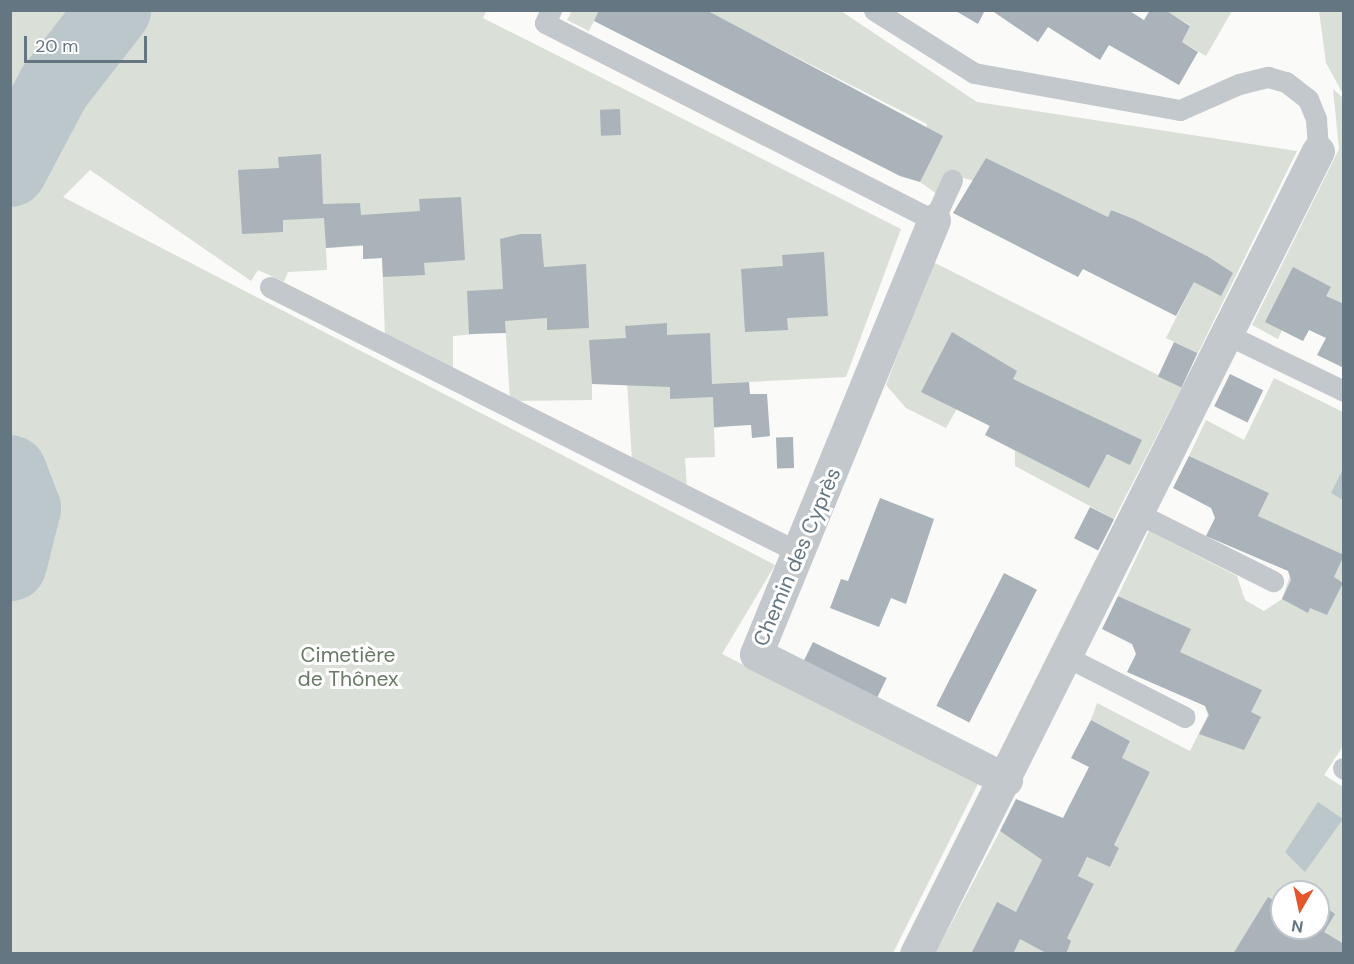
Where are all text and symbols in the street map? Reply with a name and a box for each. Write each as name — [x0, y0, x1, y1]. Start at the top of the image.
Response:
scale bar — [27, 24, 150, 62]
text: 20 m — [35, 34, 78, 58]
street label: Chemin des Cyprès — [748, 464, 846, 650]
park label: Cimetière de Thônex — [298, 642, 398, 692]
north arrow — [1270, 880, 1330, 940]
text: N — [1290, 915, 1305, 938]

